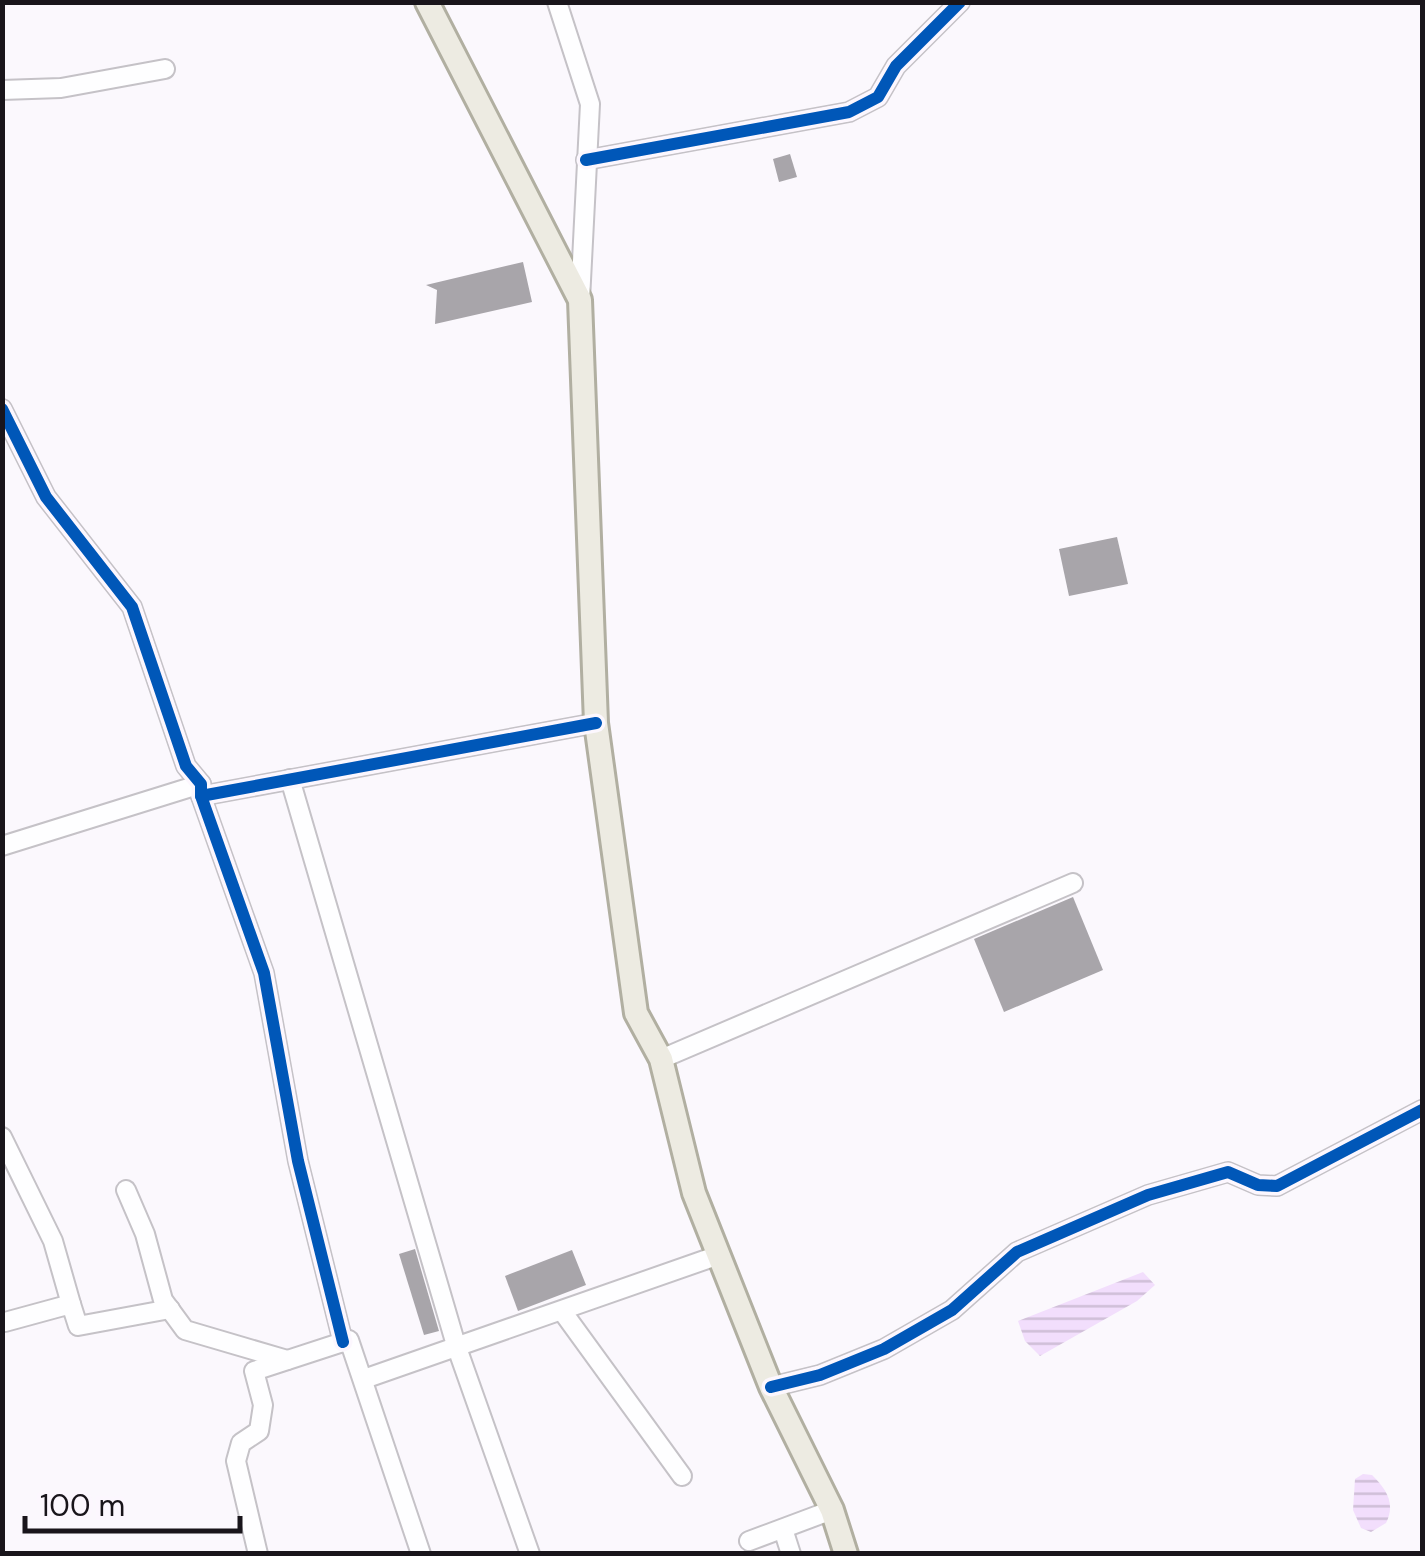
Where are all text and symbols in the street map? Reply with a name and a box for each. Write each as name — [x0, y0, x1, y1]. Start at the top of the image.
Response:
scale bar — [25, 1471, 240, 1533]
text: 100 m — [40, 1486, 125, 1525]

